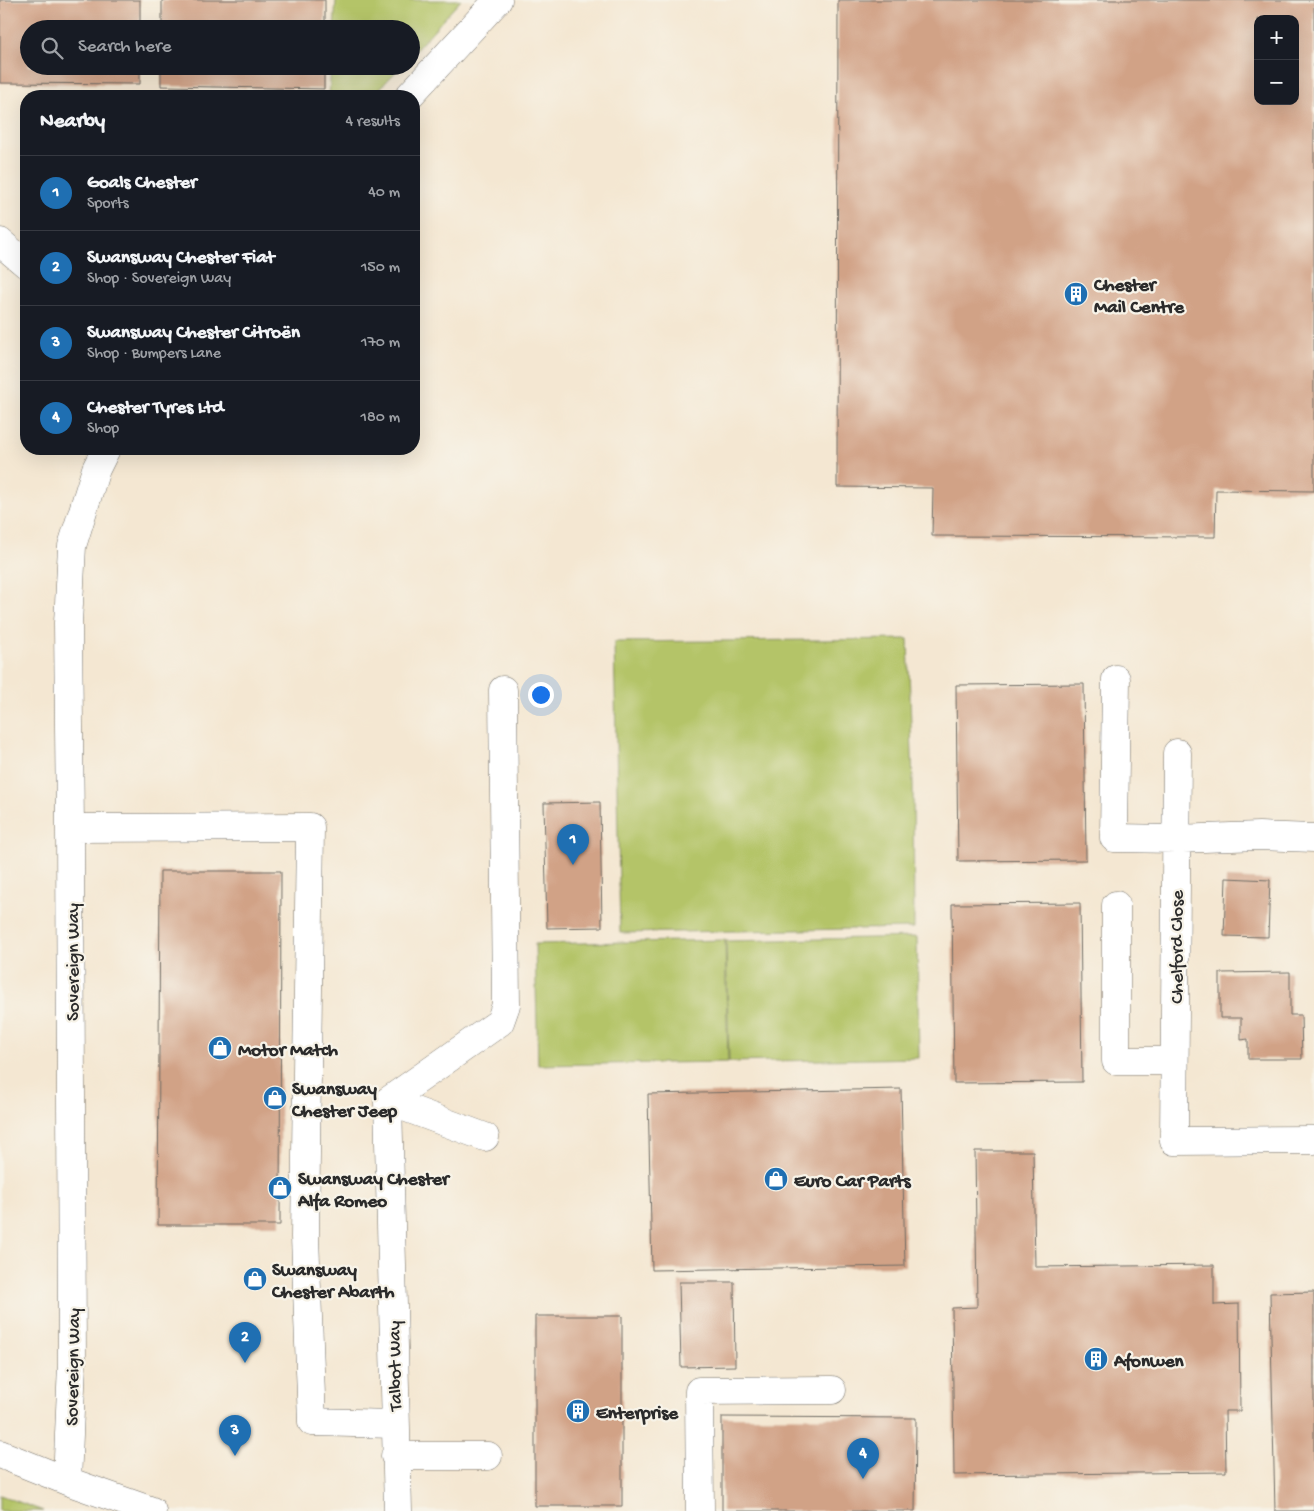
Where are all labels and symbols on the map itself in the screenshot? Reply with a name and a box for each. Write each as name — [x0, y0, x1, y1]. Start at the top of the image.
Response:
place label: Chester Mail Centre — [1093, 275, 1185, 320]
building icon: Chester Mail Centre — [1063, 281, 1089, 307]
your location — [528, 682, 554, 708]
pin: 1 — [557, 824, 589, 865]
street label: Chelford Close — [1167, 890, 1190, 1004]
street label: Sovereign Way — [63, 902, 86, 1021]
shop icon: Motor Match — [207, 1035, 233, 1061]
place label: Motor Match — [238, 1040, 339, 1063]
place label: Swansway Chester Jeep — [291, 1079, 398, 1124]
shop icon: Swansway Chester Jeep — [262, 1085, 288, 1111]
shop icon: Euro Car Parts — [763, 1166, 789, 1192]
place label: Swansway Chester Alfa Romeo — [297, 1169, 451, 1214]
place label: Euro Car Parts — [794, 1171, 911, 1194]
shop icon: Swansway Chester Alfa Romeo — [267, 1175, 293, 1201]
place label: Swansway Chester Abarth — [271, 1260, 395, 1305]
shop icon: Swansway Chester Abarth — [242, 1266, 268, 1292]
street label: Sovereign Way — [62, 1307, 87, 1426]
street label: Talbot Way — [384, 1320, 409, 1412]
pin: 2 — [229, 1322, 261, 1363]
building icon: Afonwen — [1083, 1346, 1109, 1372]
place label: Afonwen — [1113, 1351, 1184, 1374]
building icon: Enterprise — [565, 1398, 591, 1424]
place label: Enterprise — [596, 1403, 679, 1426]
pin: 3 — [219, 1415, 251, 1456]
pin: 4 — [847, 1438, 879, 1479]

